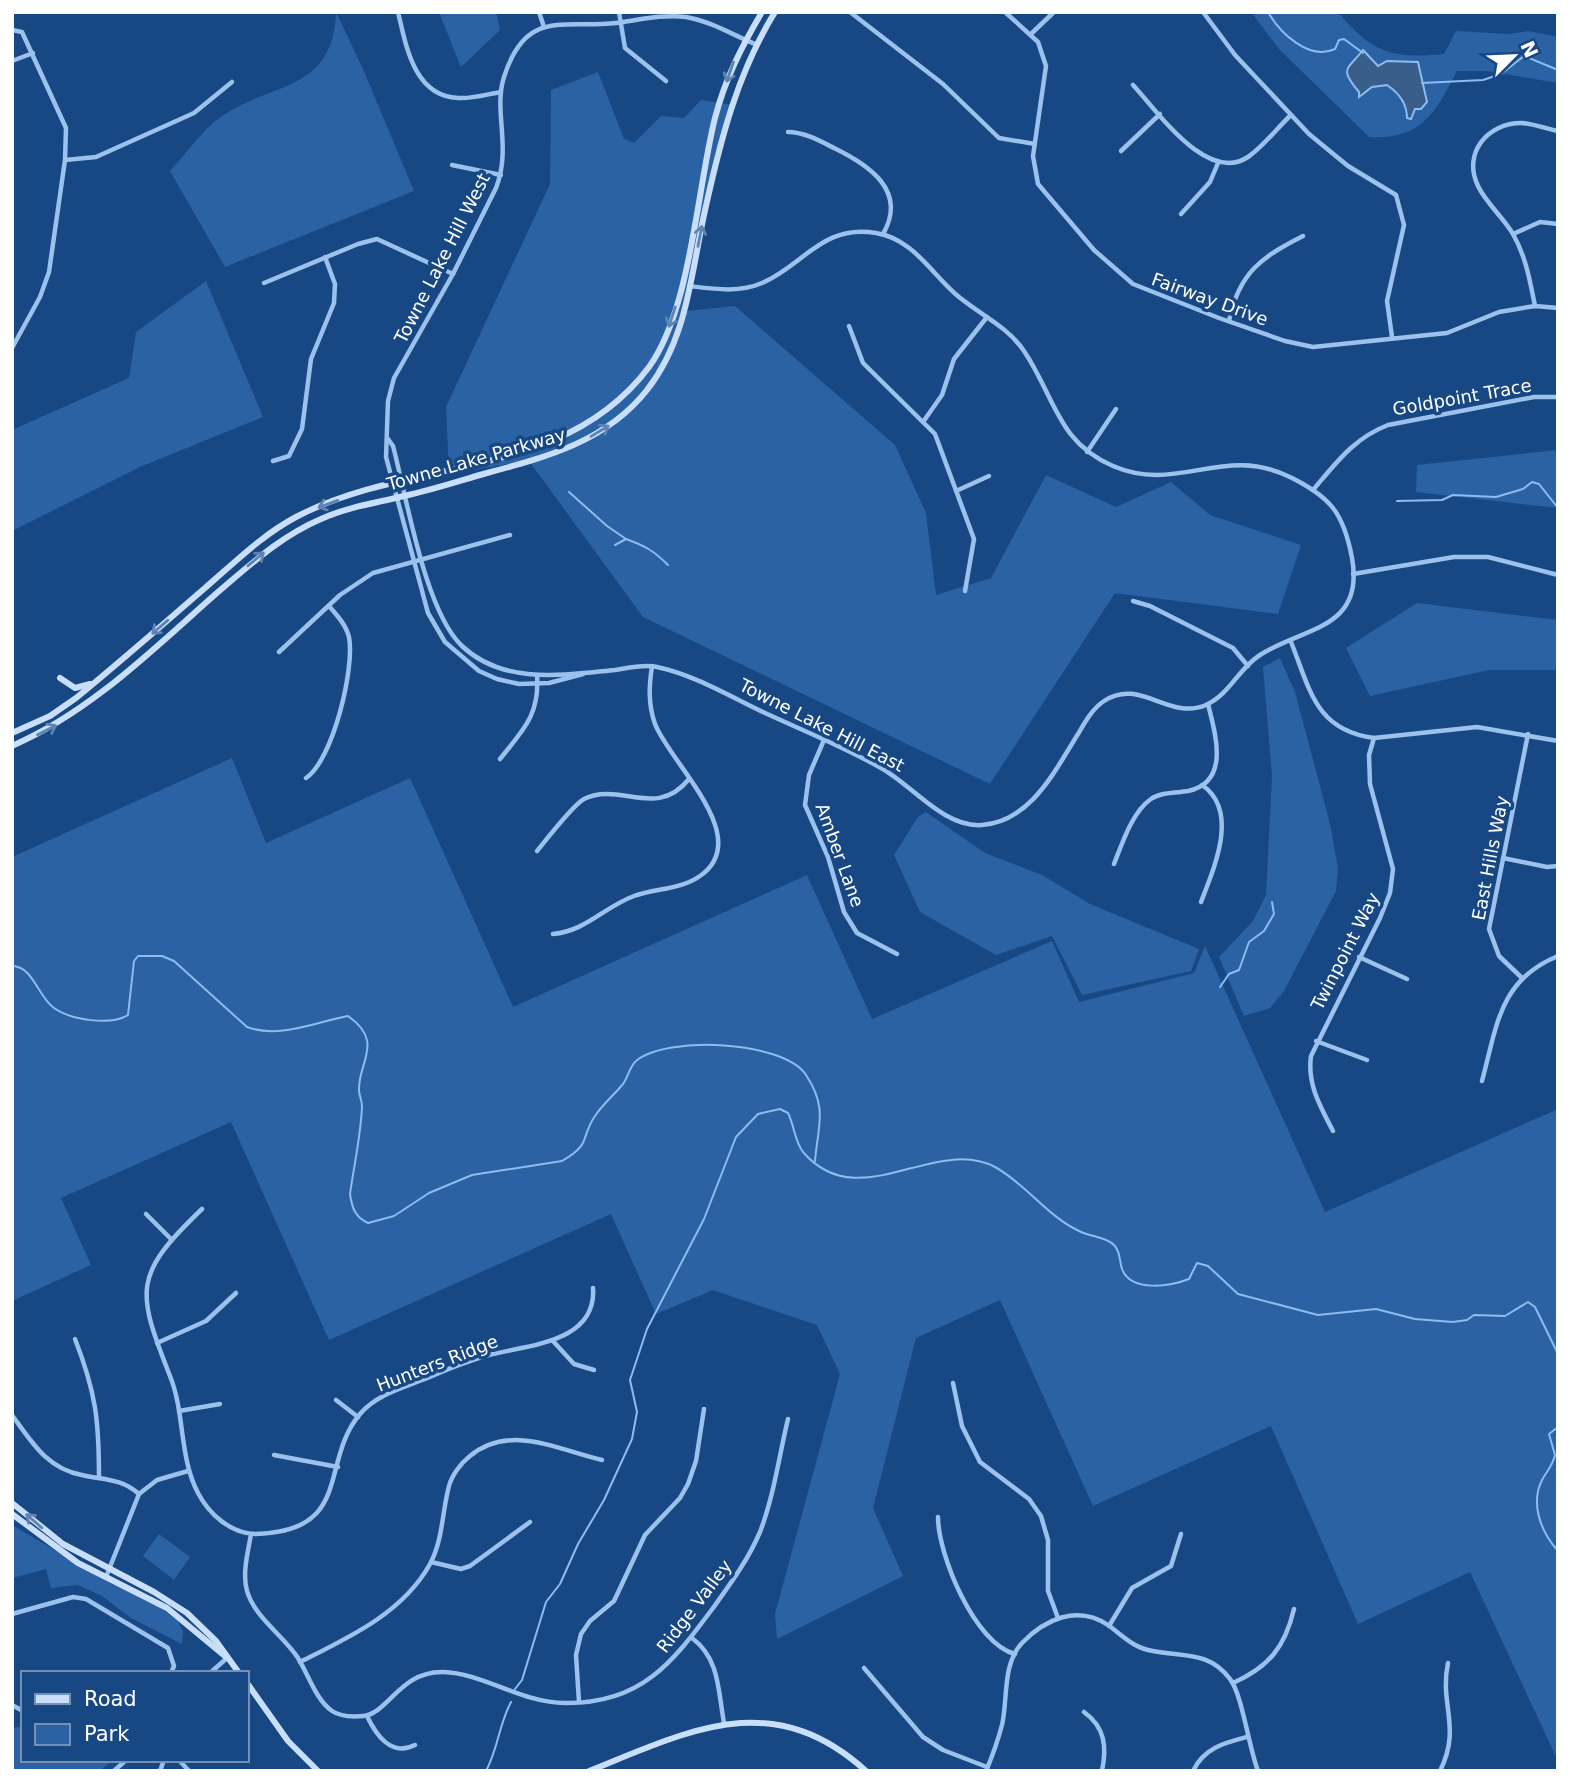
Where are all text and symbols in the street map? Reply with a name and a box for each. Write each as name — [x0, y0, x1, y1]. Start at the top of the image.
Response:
north arrow — [1479, 21, 1549, 91]
text: N — [1516, 37, 1543, 61]
one-way arrow — [723, 61, 735, 83]
street label: Towne Lake Hill West — [390, 169, 494, 347]
one-way arrow — [694, 225, 707, 248]
street label: Fairway Drive — [1149, 268, 1271, 330]
one-way arrow — [665, 306, 677, 328]
street label: Goldpoint Trace — [1391, 374, 1533, 420]
street label: Towne Lake Parkway — [383, 423, 568, 495]
one-way arrow — [590, 424, 610, 438]
one-way arrow — [317, 498, 339, 511]
one-way arrow — [247, 552, 265, 567]
one-way arrow — [151, 619, 169, 635]
street label: Towne Lake Hill East — [735, 674, 908, 776]
one-way arrow — [37, 722, 57, 736]
street label: East Hills Way — [1468, 794, 1512, 922]
street label: Amber Lane — [811, 800, 869, 910]
street label: Twinpoint Way — [1306, 888, 1384, 1014]
street label: Hunters Ridge — [373, 1330, 501, 1396]
one-way arrow — [25, 1513, 43, 1529]
street label: Ridge Valley — [652, 1555, 736, 1657]
legend — [21, 1671, 248, 1762]
text: Road — [84, 1687, 137, 1711]
text: Park — [84, 1722, 130, 1746]

